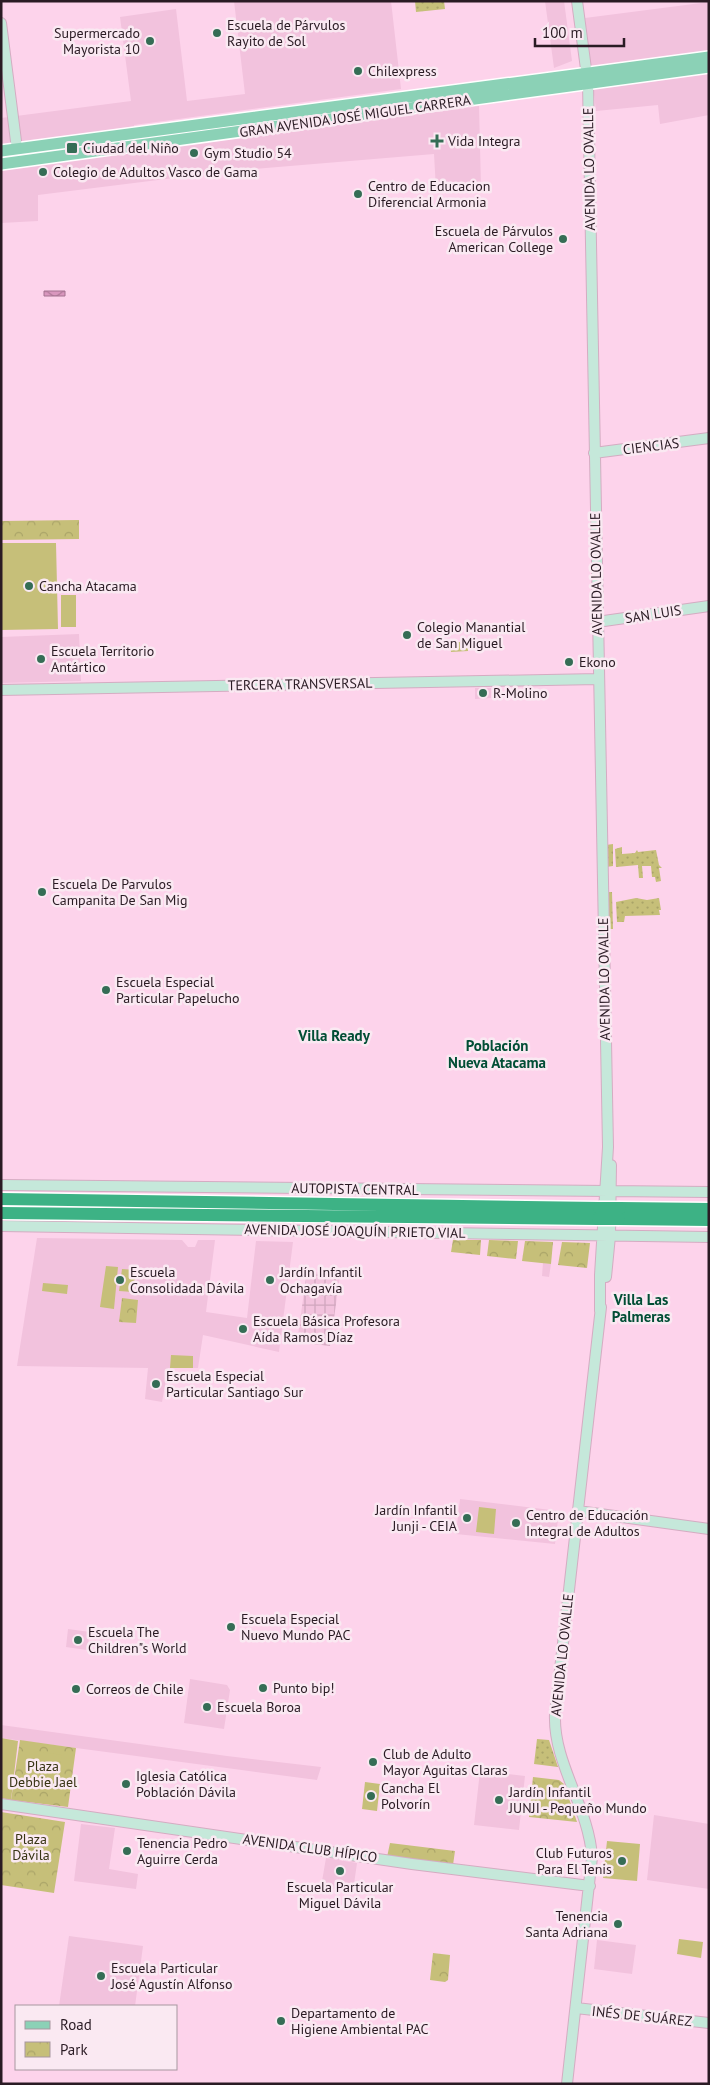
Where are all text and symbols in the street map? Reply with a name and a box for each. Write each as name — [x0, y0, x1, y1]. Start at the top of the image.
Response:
scale bar — [535, 15, 624, 47]
place label: Escuela de Párvulos Rayito de Sol — [227, 16, 345, 50]
text: 100 m — [542, 23, 583, 42]
place label: Supermercado Mayorista 10 — [54, 24, 140, 58]
marker: Escuela de Párvulos Rayito de Sol — [211, 27, 223, 39]
marker: Supermercado Mayorista 10 — [144, 35, 156, 47]
place label: Chilexpress — [368, 62, 437, 80]
marker: Chilexpress — [352, 65, 364, 77]
street label: GRAN AVENIDA JOSÉ MIGUEL CARRERA — [238, 91, 473, 141]
street label: AVENIDA LO OVALLE — [579, 107, 599, 231]
place label: Vida Integra — [447, 132, 520, 150]
marker: Vida Integra — [430, 134, 444, 148]
place label: Ciudad del Niño — [83, 139, 179, 157]
marker: Ciudad del Niño — [65, 141, 79, 155]
place label: Gym Studio 54 — [204, 144, 292, 162]
marker: Gym Studio 54 — [188, 147, 200, 159]
place label: Colegio de Adultos Vasco de Gama — [53, 163, 258, 181]
marker: Colegio de Adultos Vasco de Gama — [37, 166, 49, 178]
place label: Centro de Educacion Diferencial Armonia — [368, 177, 490, 211]
marker: Centro de Educacion Diferencial Armonia — [352, 188, 364, 200]
place label: Escuela de Párvulos American College — [435, 222, 553, 256]
marker: Escuela de Párvulos American College — [557, 233, 569, 245]
street label: CIENCIAS — [622, 434, 680, 458]
street label: AVENIDA LO OVALLE — [586, 512, 606, 636]
place label: Cancha Atacama — [39, 577, 137, 595]
marker: Cancha Atacama — [23, 580, 35, 592]
street label: SAN LUIS — [624, 601, 682, 627]
place label: Colegio Manantial de San Miguel — [417, 618, 525, 652]
marker: Colegio Manantial de San Miguel — [401, 629, 413, 641]
place label: Escuela Territorio Antártico — [51, 642, 154, 676]
marker: Escuela Territorio Antártico — [35, 653, 47, 665]
place label: Ekono — [579, 653, 616, 671]
marker: Ekono — [563, 656, 575, 668]
street label: TERCERA TRANSVERSAL — [227, 674, 373, 694]
place label: R-Molino — [493, 684, 547, 702]
marker: R-Molino — [477, 687, 489, 699]
place label: Escuela De Parvulos Campanita De San Mig — [52, 875, 188, 909]
marker: Escuela De Parvulos Campanita De San Mig — [36, 886, 48, 898]
street label: AVENIDA LO OVALLE — [594, 917, 614, 1041]
place label: Escuela Especial Particular Papelucho — [116, 973, 239, 1007]
marker: Escuela Especial Particular Papelucho — [100, 984, 112, 996]
district label: Villa Ready — [297, 1026, 371, 1045]
district label: Población Nueva Atacama — [448, 1036, 546, 1072]
street label: AUTOPISTA CENTRAL — [291, 1179, 419, 1199]
street label: AVENIDA JOSÉ JOAQUÍN PRIETO VIAL — [244, 1220, 466, 1242]
place label: Escuela Consolidada Dávila — [130, 1263, 244, 1297]
place label: Jardín Infantil Ochagavía — [279, 1263, 362, 1297]
marker: Escuela Consolidada Dávila — [114, 1274, 126, 1286]
marker: Jardín Infantil Ochagavía — [264, 1274, 276, 1286]
district label: Villa Las Palmeras — [612, 1290, 670, 1326]
place label: Escuela Básica Profesora Aída Ramos Díaz — [253, 1312, 400, 1346]
marker: Escuela Básica Profesora Aída Ramos Díaz — [237, 1323, 249, 1335]
place label: Escuela Especial Particular Santiago Sur — [166, 1367, 304, 1401]
marker: Escuela Especial Particular Santiago Sur — [150, 1378, 162, 1390]
place label: Jardín Infantil Junji - CEIA — [374, 1501, 458, 1535]
place label: Centro de Educación Integral de Adultos — [526, 1506, 648, 1540]
marker: Jardín Infantil Junji - CEIA — [461, 1512, 473, 1524]
marker: Centro de Educación Integral de Adultos — [510, 1517, 522, 1529]
street label: AVENIDA LO OVALLE — [547, 1593, 577, 1717]
place label: Escuela Especial Nuevo Mundo PAC — [241, 1610, 350, 1644]
marker: Escuela Especial Nuevo Mundo PAC — [225, 1621, 237, 1633]
place label: Escuela The Children"s World — [88, 1623, 187, 1657]
marker: Escuela The Children"s World — [72, 1634, 84, 1646]
place label: Punto bip! — [273, 1679, 335, 1697]
place label: Correos de Chile — [86, 1680, 184, 1698]
marker: Punto bip! — [257, 1682, 269, 1694]
marker: Correos de Chile — [70, 1683, 82, 1695]
place label: Escuela Boroa — [217, 1698, 301, 1716]
marker: Escuela Boroa — [201, 1701, 213, 1713]
place label: Club de Adulto Mayor Aguitas Claras — [383, 1745, 508, 1779]
marker: Club de Adulto Mayor Aguitas Claras — [367, 1756, 379, 1768]
park label: Plaza Debbie Jael — [9, 1757, 77, 1791]
place label: Iglesia Católica Población Dávila — [136, 1767, 236, 1801]
marker: Iglesia Católica Población Dávila — [120, 1778, 132, 1790]
place label: Cancha El Polvorín — [381, 1779, 440, 1813]
place label: Jardín Infantil JUNJI - Pequeño Mundo — [508, 1783, 647, 1817]
marker: Cancha El Polvorín — [365, 1790, 377, 1802]
marker: Jardín Infantil JUNJI - Pequeño Mundo — [493, 1794, 505, 1806]
park label: Plaza Dávila — [12, 1830, 50, 1864]
street label: AVENIDA CLUB HÍPICO — [242, 1830, 378, 1866]
place label: Tenencia Pedro Aguirre Cerda — [137, 1834, 228, 1868]
place label: Club Futuros Para El Tenis — [536, 1844, 612, 1878]
marker: Tenencia Pedro Aguirre Cerda — [121, 1845, 133, 1857]
marker: Club Futuros Para El Tenis — [616, 1855, 628, 1867]
marker: Escuela Particular Miguel Dávila — [334, 1865, 346, 1877]
place label: Escuela Particular Miguel Dávila — [287, 1878, 394, 1912]
place label: Tenencia Santa Adriana — [525, 1907, 608, 1941]
marker: Tenencia Santa Adriana — [612, 1918, 624, 1930]
place label: Escuela Particular José Agustín Alfonso — [110, 1959, 232, 1993]
marker: Escuela Particular José Agustín Alfonso — [95, 1970, 107, 1982]
street label: INÉS DE SUÁREZ — [591, 2002, 693, 2030]
place label: Departamento de Higiene Ambiental PAC — [291, 2004, 429, 2038]
legend — [15, 2005, 178, 2070]
text: Road — [60, 2015, 92, 2034]
marker: Departamento de Higiene Ambiental PAC — [275, 2015, 287, 2027]
text: Park — [60, 2040, 88, 2059]

